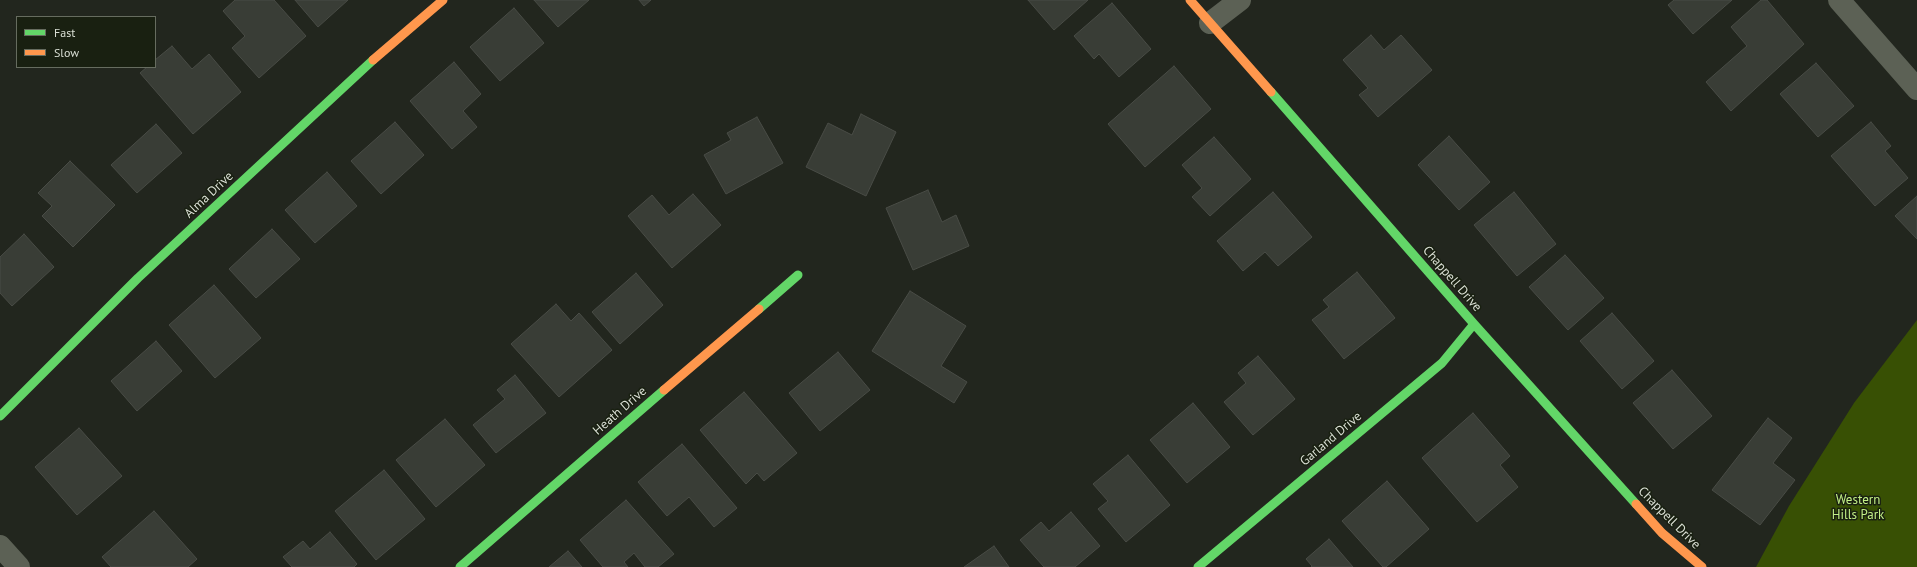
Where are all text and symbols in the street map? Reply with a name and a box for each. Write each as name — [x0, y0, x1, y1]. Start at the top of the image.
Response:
legend — [16, 16, 156, 68]
text: Fast — [54, 25, 75, 40]
text: Slow — [54, 45, 79, 60]
street label: Alma Drive — [181, 168, 237, 222]
street label: Chappell Drive — [1419, 243, 1485, 315]
street label: Heath Drive — [590, 383, 650, 439]
street label: Garland Drive — [1297, 409, 1365, 469]
street label: Chappell Drive — [1635, 484, 1703, 552]
park label: Western Hills Park — [1832, 492, 1884, 523]

